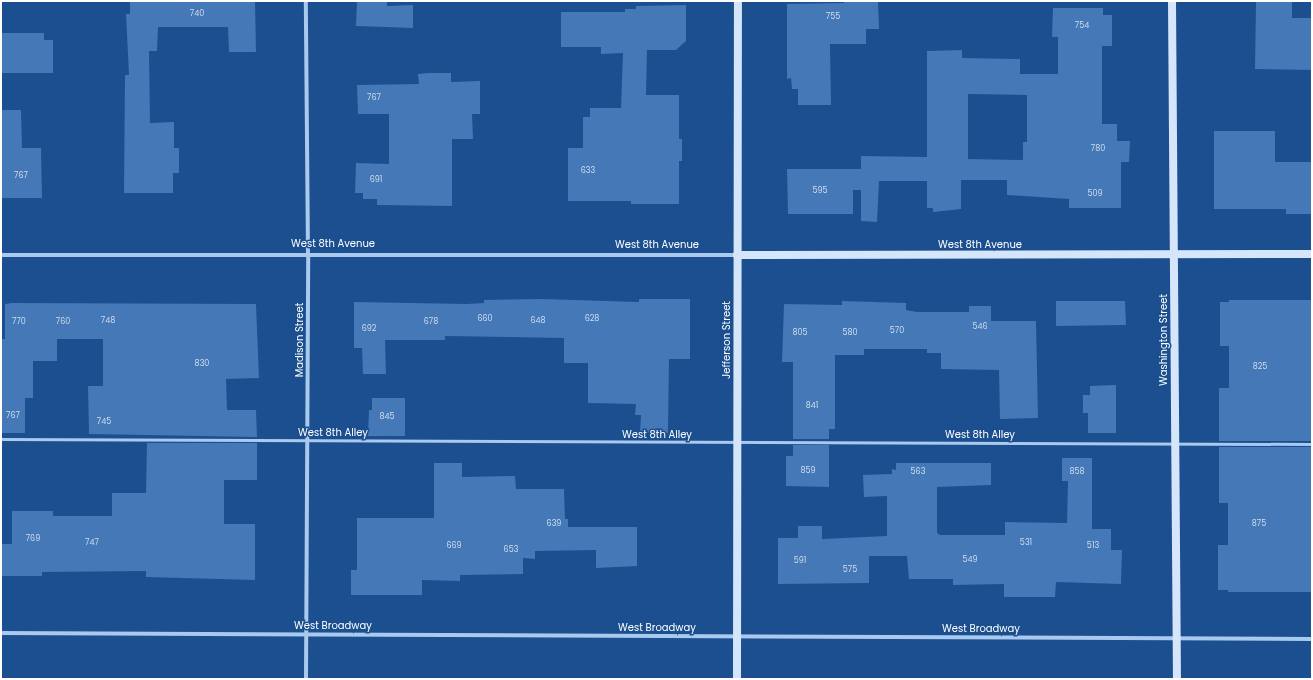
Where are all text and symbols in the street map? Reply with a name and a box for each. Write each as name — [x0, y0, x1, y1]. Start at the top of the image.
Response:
house number: 740 — [190, 9, 204, 19]
house number: 755 — [826, 12, 840, 22]
house number: 754 — [1075, 21, 1089, 31]
house number: 767 — [367, 93, 381, 103]
house number: 780 — [1091, 144, 1105, 154]
house number: 633 — [581, 166, 595, 176]
house number: 767 — [14, 171, 28, 181]
house number: 691 — [370, 175, 382, 185]
house number: 595 — [812, 186, 828, 196]
house number: 509 — [1087, 189, 1103, 199]
street label: West 8th Avenue — [291, 238, 375, 250]
street label: West 8th Avenue — [615, 239, 699, 251]
street label: West 8th Avenue — [938, 239, 1022, 251]
street label: Washington Street — [1158, 294, 1170, 386]
street label: Jefferson Street — [721, 301, 733, 379]
street label: Madison Street — [294, 303, 306, 377]
house number: 660 — [477, 314, 493, 324]
house number: 628 — [585, 314, 599, 324]
house number: 748 — [101, 316, 115, 326]
house number: 648 — [530, 316, 546, 326]
house number: 770 — [12, 317, 26, 327]
house number: 760 — [56, 317, 70, 327]
house number: 678 — [424, 317, 438, 327]
house number: 546 — [972, 322, 988, 332]
house number: 692 — [362, 324, 376, 334]
house number: 570 — [890, 326, 904, 336]
house number: 805 — [792, 328, 808, 338]
house number: 580 — [842, 328, 858, 338]
house number: 830 — [195, 359, 209, 369]
house number: 825 — [1253, 362, 1267, 372]
house number: 841 — [806, 401, 818, 411]
house number: 767 — [6, 411, 20, 421]
house number: 845 — [379, 412, 395, 422]
house number: 745 — [97, 417, 111, 427]
street label: West 8th Alley — [298, 427, 368, 439]
street label: West 8th Alley — [622, 429, 692, 441]
street label: West 8th Alley — [945, 429, 1015, 441]
house number: 859 — [800, 466, 816, 476]
house number: 563 — [911, 467, 925, 477]
house number: 858 — [1069, 467, 1085, 477]
house number: 639 — [547, 519, 561, 529]
house number: 875 — [1252, 519, 1266, 529]
house number: 769 — [26, 534, 40, 544]
house number: 747 — [85, 538, 99, 548]
house number: 531 — [1020, 538, 1032, 548]
house number: 669 — [446, 541, 462, 551]
house number: 513 — [1087, 541, 1099, 551]
house number: 653 — [504, 545, 518, 555]
house number: 549 — [962, 555, 978, 565]
house number: 591 — [794, 556, 806, 566]
house number: 575 — [843, 565, 857, 575]
street label: West Broadway — [294, 620, 372, 632]
street label: West Broadway — [618, 622, 696, 634]
street label: West Broadway — [942, 623, 1020, 635]

